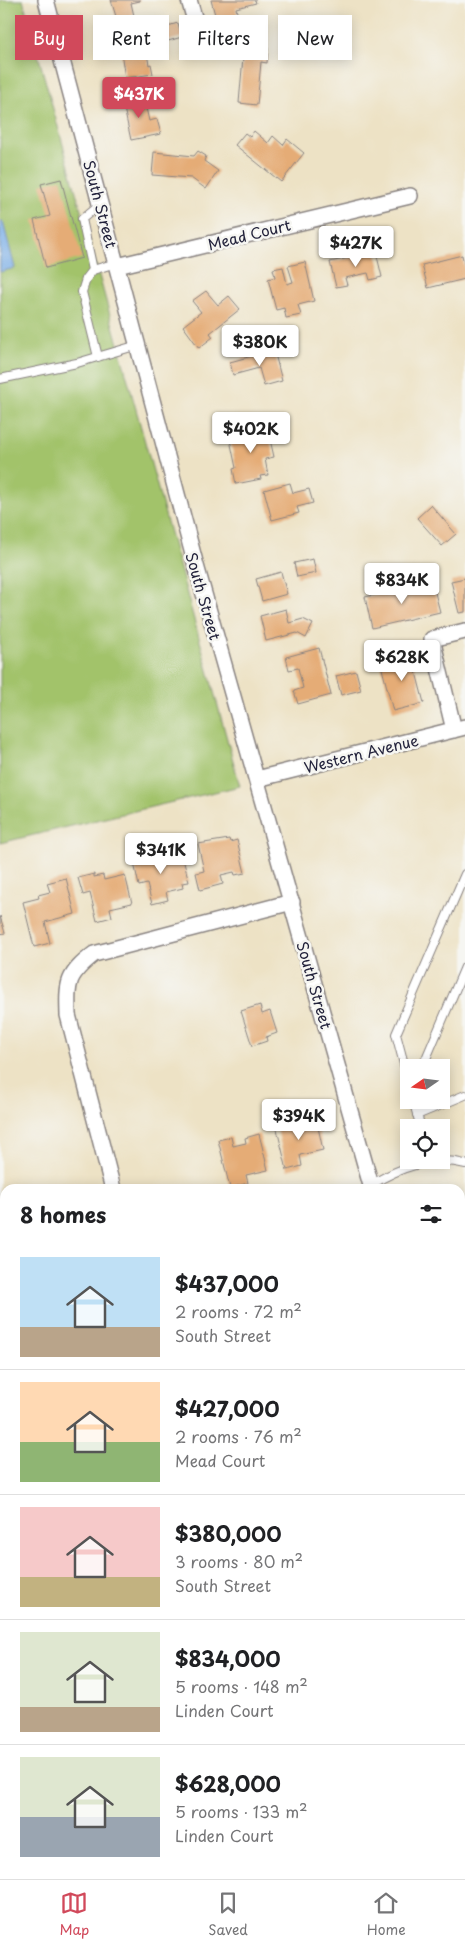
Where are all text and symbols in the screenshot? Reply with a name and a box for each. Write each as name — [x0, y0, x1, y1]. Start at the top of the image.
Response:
chip: Buy — [15, 15, 83, 60]
chip: Rent — [93, 15, 169, 60]
chip: Filters — [179, 15, 268, 60]
chip: New — [278, 15, 352, 60]
pin: $437K — [104, 76, 174, 119]
text: $437K — [113, 81, 165, 105]
street label: South Street — [78, 158, 124, 250]
street label: Mead Court — [205, 213, 293, 255]
pin: $427K — [321, 226, 391, 268]
text: $427K — [330, 230, 382, 254]
pin: $380K — [225, 324, 295, 367]
text: $380K — [233, 329, 287, 353]
pin: $402K — [216, 412, 286, 454]
text: $402K — [223, 416, 279, 440]
street label: South Street — [181, 550, 227, 642]
pin: $834K — [367, 562, 437, 605]
text: $834K — [375, 567, 429, 591]
pin: $628K — [367, 640, 437, 682]
text: $628K — [375, 644, 429, 668]
street label: Western Avenue — [301, 728, 421, 778]
pin: $341K — [126, 832, 196, 875]
text: $341K — [136, 837, 186, 861]
street label: South Street — [292, 939, 338, 1031]
north arrow — [400, 1059, 450, 1109]
map controls — [400, 1059, 450, 1169]
pin: $394K — [264, 1098, 334, 1141]
text: $394K — [273, 1103, 325, 1127]
button: locate — [400, 1119, 450, 1169]
text: 8 homes — [20, 1198, 106, 1230]
icon: filters — [417, 1200, 445, 1228]
text: $437,000 — [175, 1267, 279, 1299]
icon: home — [60, 1277, 120, 1337]
text: 2 rooms · 72 m² — [175, 1299, 302, 1323]
text: South Street — [175, 1323, 271, 1347]
text: $427,000 — [175, 1392, 279, 1424]
icon: home — [60, 1402, 120, 1462]
text: 2 rooms · 76 m² — [175, 1424, 302, 1448]
text: Mead Court — [175, 1448, 265, 1472]
text: $380,000 — [175, 1517, 282, 1549]
icon: home — [60, 1527, 120, 1587]
text: 3 rooms · 80 m² — [175, 1549, 303, 1573]
text: South Street — [175, 1573, 271, 1597]
text: $834,000 — [175, 1642, 281, 1674]
icon: home — [60, 1652, 120, 1712]
text: 5 rooms · 148 m² — [175, 1674, 308, 1698]
text: Linden Court — [175, 1698, 274, 1722]
text: $628,000 — [175, 1767, 281, 1799]
icon: home — [60, 1777, 120, 1837]
text: 5 rooms · 133 m² — [175, 1799, 308, 1823]
text: Linden Court — [175, 1823, 274, 1847]
tab: Map — [59, 1889, 89, 1940]
tab: Saved — [208, 1889, 248, 1940]
tab: Home — [367, 1889, 406, 1940]

